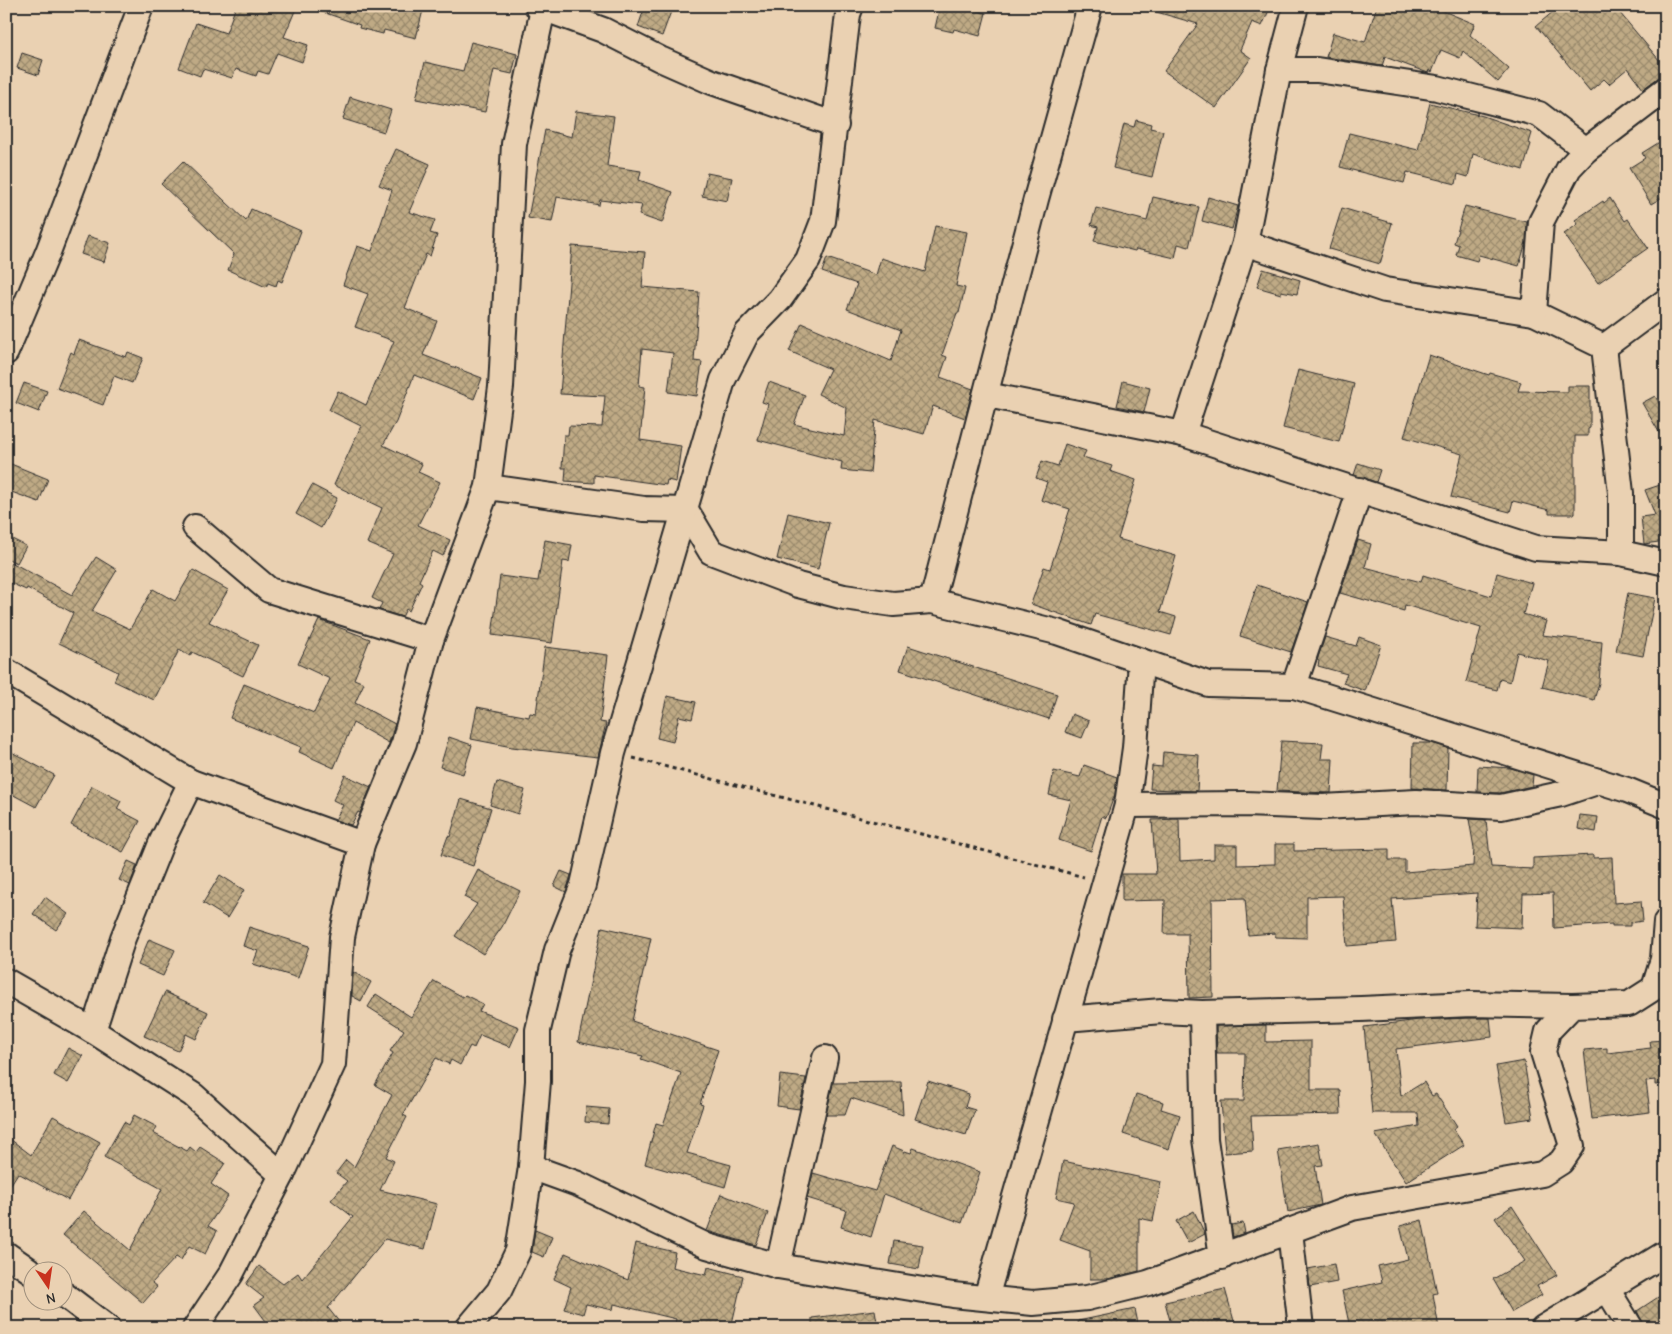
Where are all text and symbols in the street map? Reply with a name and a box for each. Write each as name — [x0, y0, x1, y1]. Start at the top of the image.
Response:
north arrow — [22, 1262, 72, 1312]
text: N — [44, 1289, 57, 1307]

